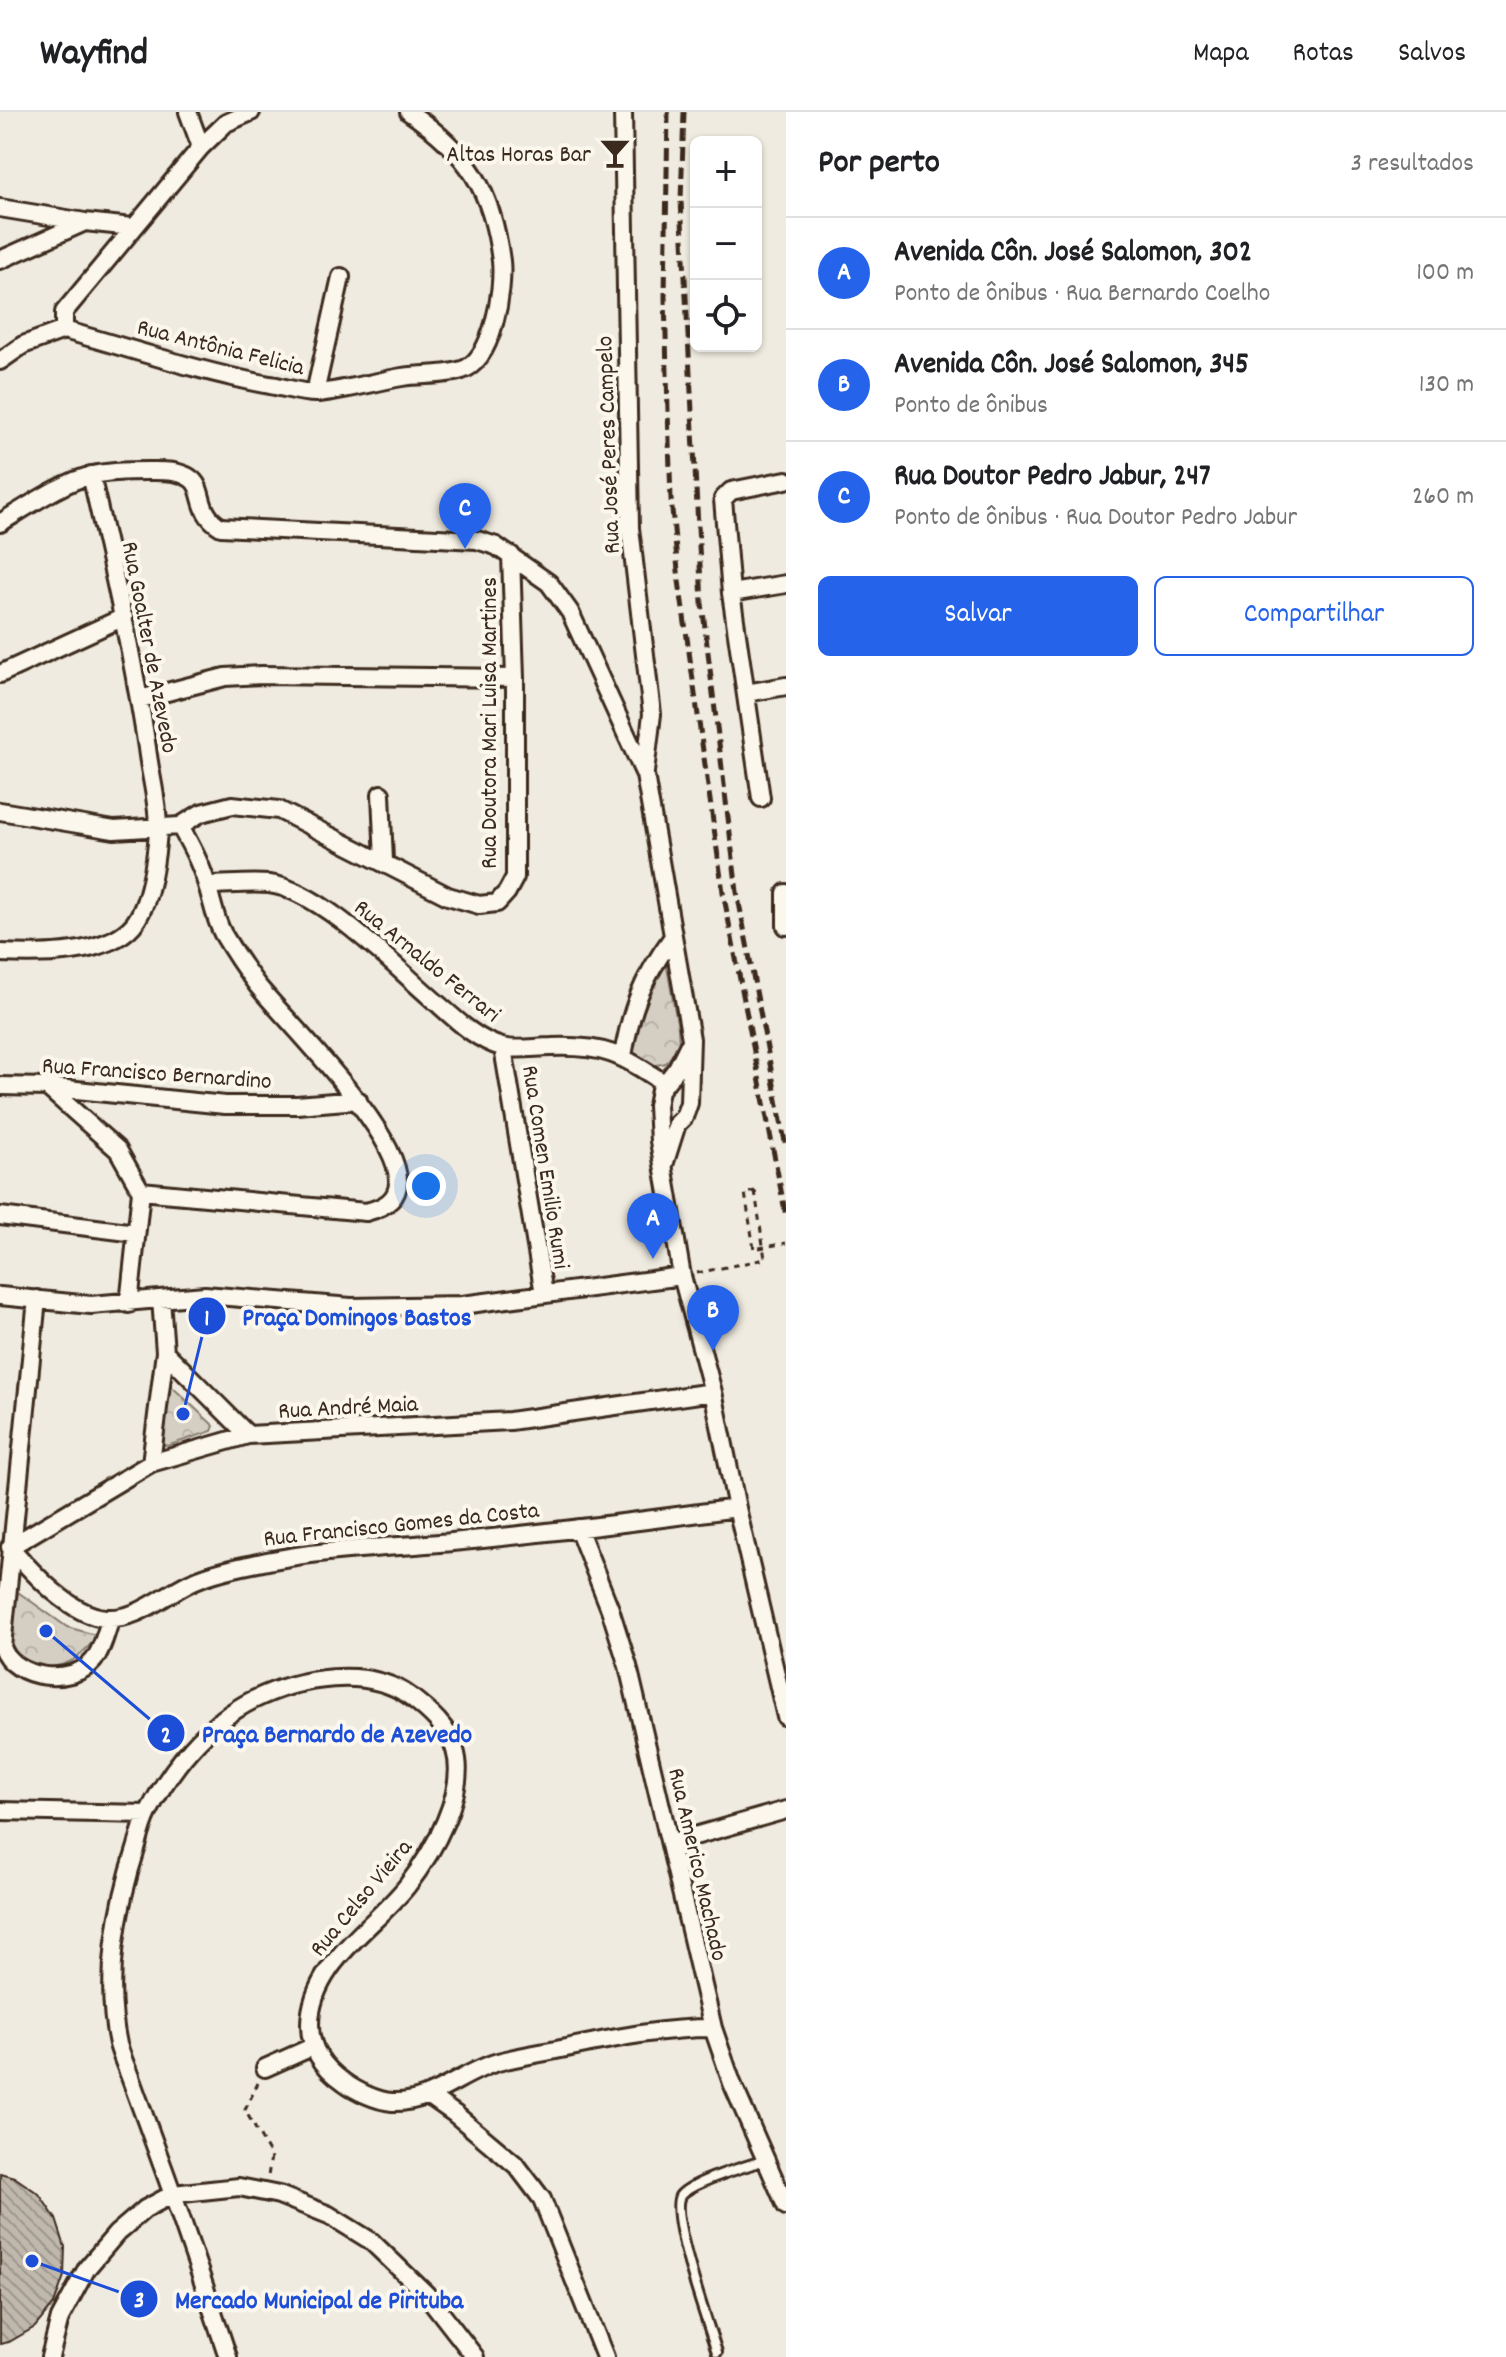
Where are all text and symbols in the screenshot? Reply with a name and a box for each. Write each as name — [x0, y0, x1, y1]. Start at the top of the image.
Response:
text: Wayfind — [40, 28, 148, 83]
text: Mapa — [1193, 35, 1249, 75]
text: Rotas — [1293, 35, 1354, 75]
text: Salvos — [1398, 35, 1466, 75]
bar icon: Altas Horas Bar — [598, 136, 632, 170]
map controls — [690, 136, 762, 352]
button: + — [690, 136, 762, 208]
place label: Altas Horas Bar — [446, 139, 591, 173]
text: Por perto — [818, 140, 940, 189]
text: 3 resultados — [1351, 146, 1474, 183]
button: − — [690, 208, 762, 280]
text: Avenida Côn. José Salomon, 302 — [894, 233, 1252, 276]
text: A — [837, 255, 851, 292]
text: 100 m — [1416, 255, 1474, 292]
text: Ponto de ônibus · Rua Bernardo Coelho — [894, 276, 1270, 313]
button: locate — [690, 280, 762, 352]
street label: Rua Antônia Felicia — [133, 312, 308, 386]
street label: Rua José Peres Campelo — [589, 335, 631, 555]
text: Avenida Côn. José Salomon, 345 — [894, 345, 1249, 388]
text: B — [838, 367, 850, 404]
text: 130 m — [1419, 367, 1474, 404]
text: Ponto de ônibus — [894, 388, 1048, 425]
text: Rua Doutor Pedro Jabur, 247 — [894, 457, 1211, 500]
text: C — [838, 479, 850, 516]
text: 260 m — [1412, 479, 1474, 516]
pin: C — [439, 483, 491, 549]
text: Ponto de ônibus · Rua Doutor Pedro Jabur — [894, 500, 1297, 537]
street label: Rua Goalter de Azevedo — [111, 539, 185, 756]
button: Salvar — [818, 576, 1138, 656]
button: Compartilhar — [1154, 576, 1474, 656]
street label: Rua Doutora Mari Luisa Martines — [474, 577, 508, 869]
street label: Rua Arnaldo Ferrari — [346, 893, 507, 1032]
street label: Rua Francisco Bernardino — [41, 1050, 273, 1100]
street label: Rua Comen Emilio Rumi — [511, 1063, 577, 1272]
your location — [406, 1166, 446, 1206]
pin: A — [627, 1193, 679, 1259]
pin: B — [687, 1285, 739, 1351]
callout: Praça Domingos Bastos — [187, 1291, 488, 1341]
text: Praça Domingos Bastos — [242, 1301, 472, 1338]
text: 1 — [204, 1303, 210, 1337]
street label: Rua André Maia — [277, 1388, 420, 1430]
street label: Rua Francisco Gomes da Costa — [262, 1495, 542, 1557]
callout: Praça Bernardo de Azevedo — [146, 1708, 489, 1758]
text: Praça Bernardo de Azevedo — [202, 1718, 473, 1755]
text: 2 — [161, 1720, 171, 1754]
street label: Rua Americo Machado — [657, 1765, 735, 1965]
street label: Rua Celso Vieira — [303, 1832, 422, 1965]
callout: Mercado Municipal de Pirituba — [119, 2274, 480, 2324]
text: Mercado Municipal de Pirituba — [175, 2284, 464, 2321]
text: 3 — [134, 2285, 144, 2319]

